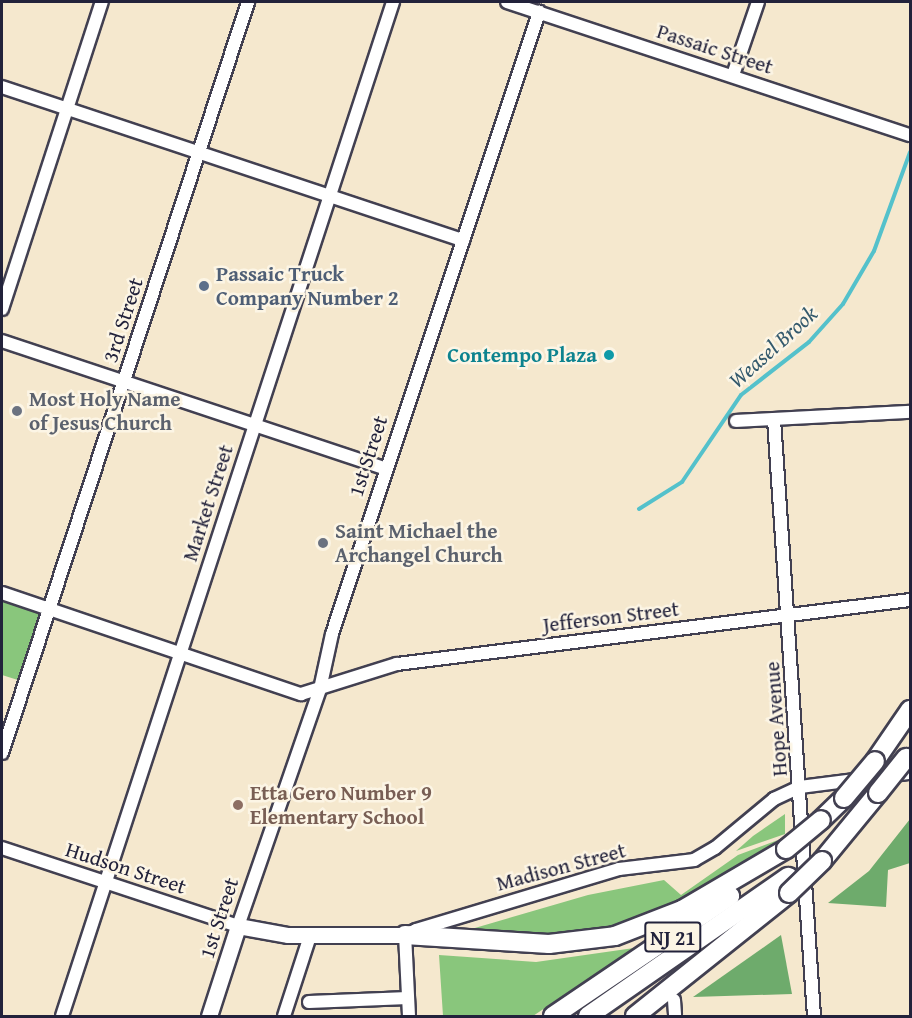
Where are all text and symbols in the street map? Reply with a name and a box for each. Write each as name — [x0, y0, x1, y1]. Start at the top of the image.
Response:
street label: Passaic Street — [654, 18, 776, 80]
place label: Passaic Truck Company Number 2 — [216, 261, 399, 311]
street label: 3rd Street — [97, 274, 149, 366]
marker: Passaic Truck Company Number 2 — [197, 279, 211, 293]
water label: Weasel Brook — [723, 300, 823, 394]
place label: Contempo Plaza — [447, 342, 597, 368]
marker: Contempo Plaza — [602, 348, 616, 362]
place label: Most Holy Name of Jesus Church — [29, 386, 181, 436]
marker: Most Holy Name of Jesus Church — [10, 404, 24, 418]
street label: 1st Street — [343, 412, 393, 500]
street label: Market Street — [177, 442, 239, 564]
place label: Saint Michael the Archangel Church — [335, 518, 503, 568]
marker: Saint Michael the Archangel Church — [316, 536, 330, 550]
street label: Jefferson Street — [541, 596, 681, 638]
street label: Hope Avenue — [759, 661, 793, 777]
place label: Etta Gero Number 9 Elementary School — [250, 780, 432, 830]
marker: Etta Gero Number 9 Elementary School — [231, 798, 245, 812]
street label: Hudson Street — [63, 837, 189, 899]
street label: Madison Street — [494, 838, 628, 896]
street label: 1st Street — [194, 874, 244, 962]
road number: NJ 21 — [643, 920, 703, 954]

